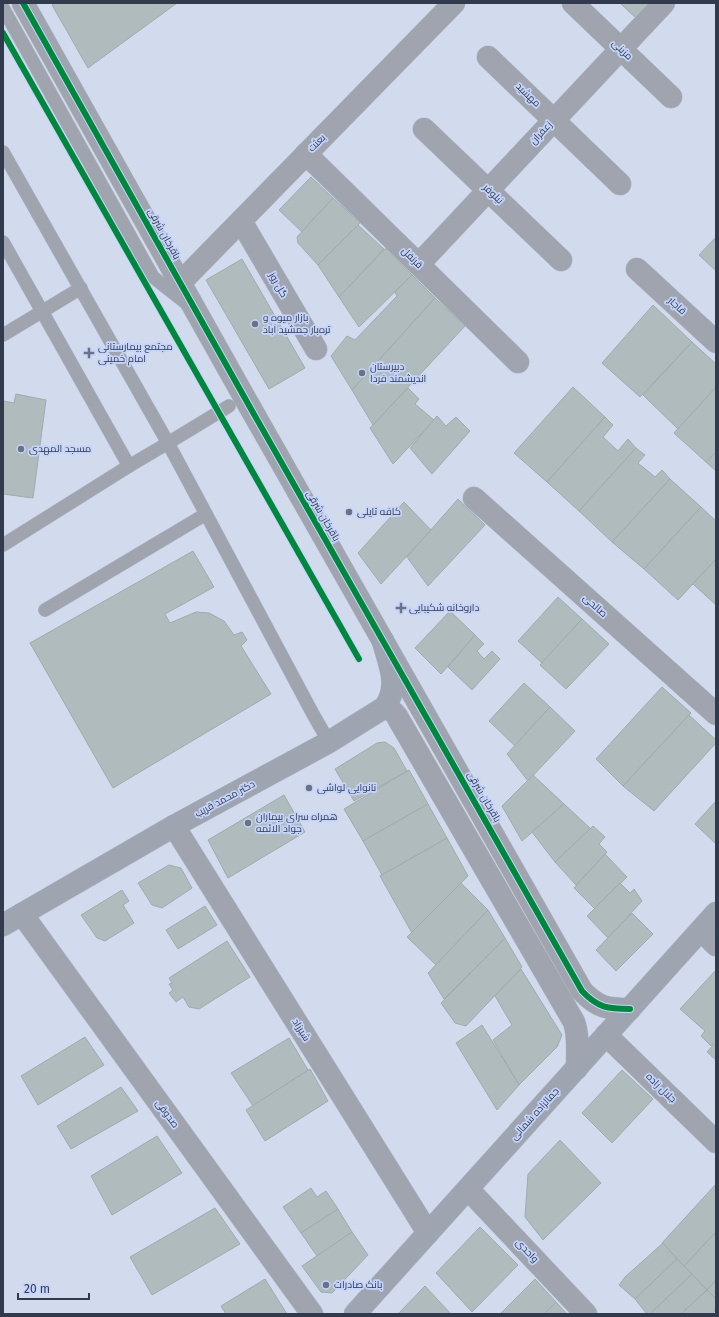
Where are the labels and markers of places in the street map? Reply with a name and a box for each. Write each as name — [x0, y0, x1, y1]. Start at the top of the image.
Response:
place label: بازار میوه و تره‌بار جمشید آباد — [263, 312, 331, 336]
marker: بازار میوه و تره‌بار جمشید آباد — [250, 319, 260, 329]
place label: مجتمع بیمارستانی امام خمینی — [98, 341, 173, 366]
marker: مجتمع بیمارستانی امام خمینی — [83, 347, 95, 359]
place label: دبیرستان اندیشمند فردا — [370, 361, 426, 385]
marker: دبیرستان اندیشمند فردا — [357, 368, 367, 378]
place label: مسجد المهدی — [29, 443, 91, 455]
marker: مسجد المهدی — [16, 444, 26, 454]
place label: کافه تایلی — [357, 506, 401, 518]
marker: کافه تایلی — [344, 507, 354, 517]
place label: داروخانه شکیبایی — [409, 602, 480, 614]
marker: داروخانه شکیبایی — [396, 603, 406, 613]
place label: نانوایی لواشی — [317, 782, 376, 794]
marker: نانوایی لواشی — [304, 783, 314, 793]
place label: همراه سرای بیماران جواد الائمه — [256, 811, 338, 835]
marker: همراه سرای بیماران جواد الائمه — [243, 818, 253, 828]
place label: بانک صادرات — [334, 1279, 382, 1291]
marker: بانک صادرات — [321, 1280, 331, 1290]

